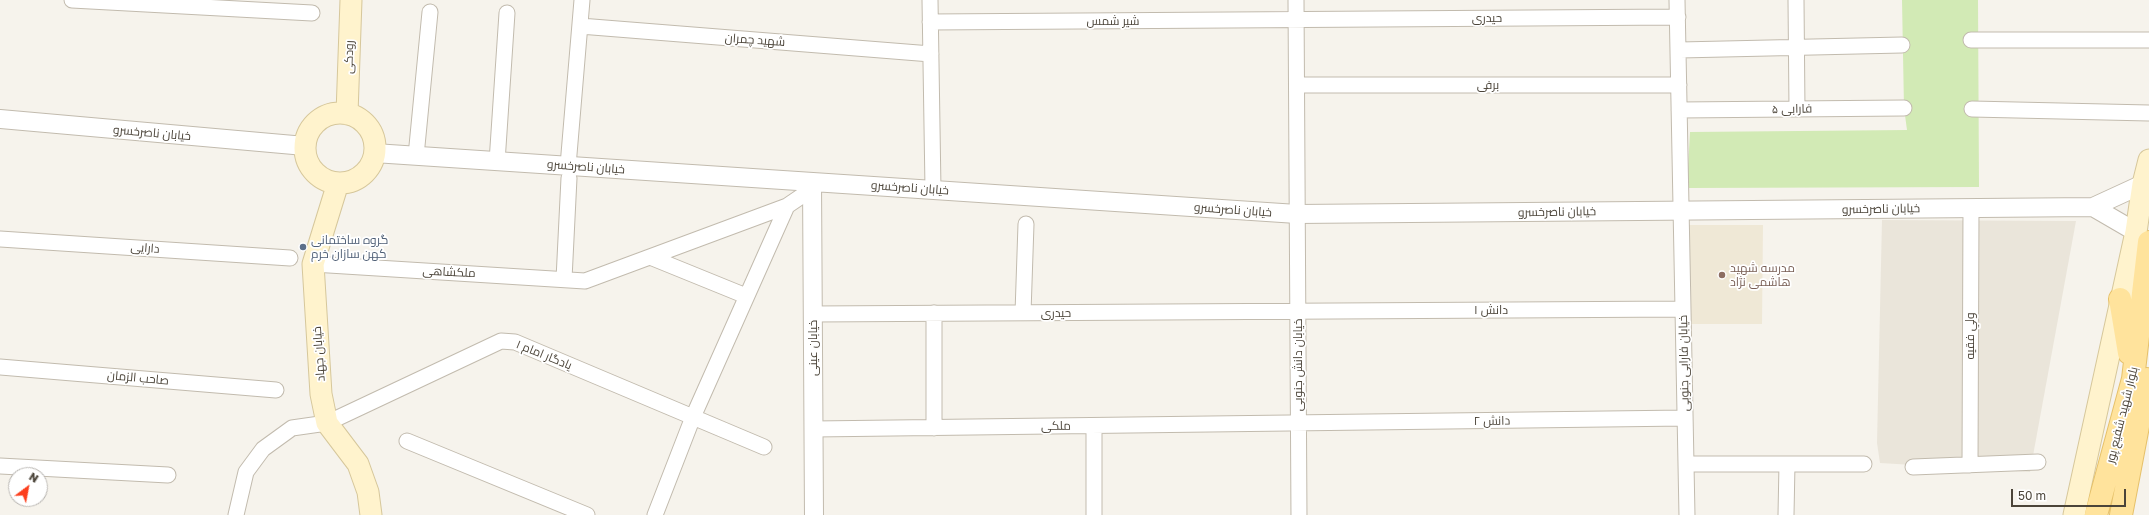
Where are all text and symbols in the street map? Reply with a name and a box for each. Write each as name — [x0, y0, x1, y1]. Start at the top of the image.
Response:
street label: حیدری — [1472, 11, 1502, 25]
street label: شیر شمس — [1086, 14, 1140, 28]
street label: شهید چمران — [724, 31, 786, 49]
street label: رودکی — [341, 40, 357, 74]
street label: برفی — [1477, 78, 1499, 92]
street label: فارابی ۵ — [1772, 101, 1812, 117]
street label: خیابان ناصرخسرو — [112, 122, 192, 144]
street label: خیابان ناصرخسرو — [547, 157, 625, 177]
street label: خیابان ناصرخسرو — [871, 178, 949, 198]
street label: خیابان ناصرخسرو — [1194, 200, 1272, 220]
street label: خیابان ناصرخسرو — [1842, 201, 1920, 217]
street label: خیابان ناصرخسرو — [1518, 204, 1596, 220]
place label: گروه ساختمانی کهن سازان خرم — [311, 233, 388, 261]
street label: دارایی — [130, 240, 160, 256]
marker: گروه ساختمانی کهن سازان خرم — [298, 242, 308, 252]
place label: مدرسه شهید ه‍اشمی نژاد — [1730, 261, 1795, 289]
street label: ملکشاهی — [422, 263, 476, 281]
marker: مدرسه شهید ه‍اشمی نژاد — [1717, 270, 1727, 280]
street label: دانش ۱ — [1474, 303, 1508, 317]
street label: حیدری — [1041, 306, 1071, 320]
street label: ولي فقيه — [1963, 312, 1977, 360]
street label: خیابان فارابی جنوبی — [1676, 315, 1692, 411]
street label: خیابان دانش جنوبی — [1291, 319, 1305, 411]
street label: خیابان عینی — [806, 320, 820, 376]
street label: خیابان جهاد — [310, 326, 328, 382]
street label: یادگار امام ۱ — [514, 337, 574, 373]
street label: بلوار شهید شفیع پور — [2103, 365, 2141, 465]
street label: صاحب الزمان — [106, 368, 170, 388]
street label: دانش ۲ — [1474, 413, 1510, 429]
street label: ملکی — [1041, 419, 1071, 433]
north arrow — [8, 467, 48, 507]
text: N — [27, 470, 41, 485]
scale bar — [2013, 481, 2128, 507]
text: 50 m — [2018, 488, 2046, 503]

